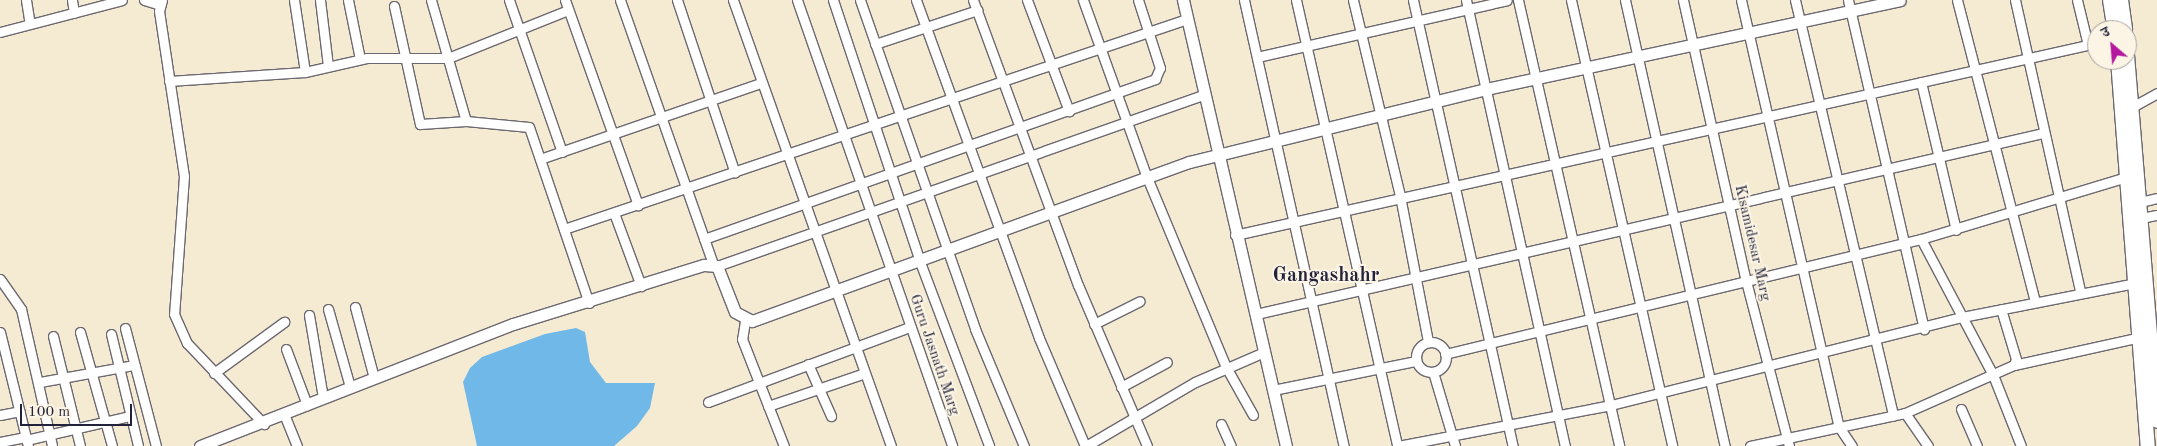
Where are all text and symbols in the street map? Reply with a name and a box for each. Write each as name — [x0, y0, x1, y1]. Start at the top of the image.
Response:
north arrow — [2087, 20, 2137, 70]
text: उ — [2099, 25, 2112, 40]
street label: Kisamidesar Marg — [1730, 183, 1774, 303]
district label: Gangashahr — [1273, 264, 1379, 288]
street label: Guru Jasnath Marg — [905, 292, 963, 418]
scale bar — [22, 394, 135, 426]
text: 100 m — [28, 405, 70, 420]

